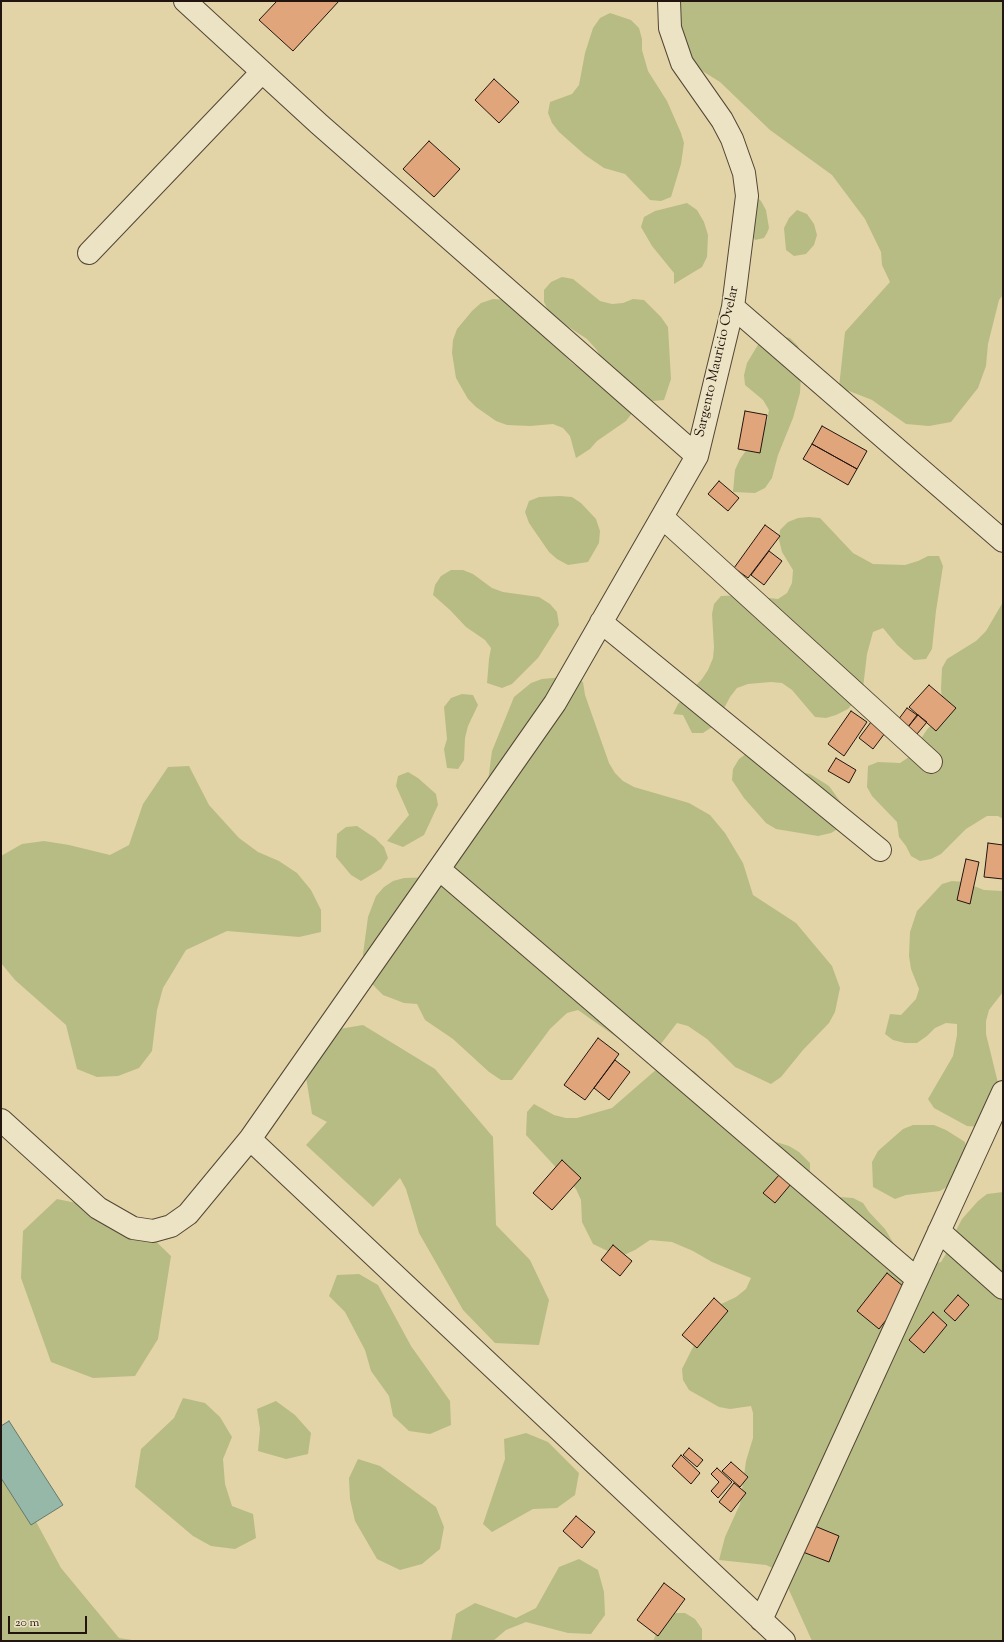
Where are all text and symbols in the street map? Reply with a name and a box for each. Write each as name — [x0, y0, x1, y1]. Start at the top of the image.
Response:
street label: Sargento Mauricio Ovelar — [692, 285, 744, 439]
scale bar — [10, 1608, 89, 1634]
text: 20 m — [15, 1614, 39, 1632]

